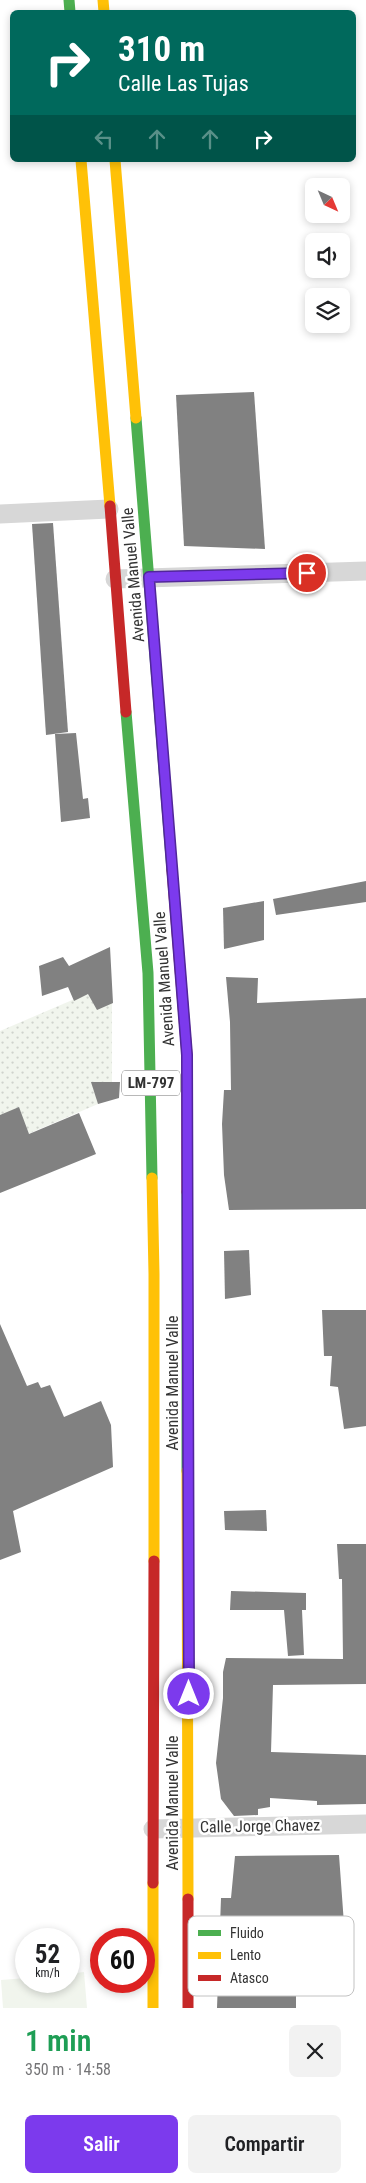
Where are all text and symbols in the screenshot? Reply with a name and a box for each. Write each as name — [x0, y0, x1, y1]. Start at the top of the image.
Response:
text: 310 m — [118, 29, 205, 70]
icon: right — [35, 30, 100, 95]
text: Calle Las Tujas — [118, 71, 249, 96]
icon: left — [90, 125, 118, 153]
icon: ahead — [143, 125, 171, 153]
icon: ahead — [196, 125, 224, 153]
icon: right — [249, 125, 277, 153]
north arrow — [305, 178, 350, 222]
map controls — [305, 178, 350, 333]
button: sound — [305, 233, 350, 278]
button: layers — [305, 288, 350, 333]
street label: Avenida Manuel Valle — [118, 507, 148, 643]
pin — [286, 552, 328, 594]
icon: arrive — [293, 559, 321, 587]
street label: Avenida Manuel Valle — [150, 911, 178, 1047]
road number: LM-797 — [122, 1070, 180, 1096]
street label: Avenida Manuel Valle — [163, 1316, 182, 1450]
position arrow — [162, 1667, 214, 1719]
street label: Avenida Manuel Valle — [163, 1736, 182, 1870]
street label: Calle Jorge Chavez — [200, 1815, 320, 1837]
legend — [188, 1916, 354, 1996]
text: Fluido — [230, 1925, 264, 1941]
speed limit sign: 60 — [90, 1928, 155, 1993]
text: 52 — [35, 1940, 60, 1969]
text: Lento — [230, 1947, 261, 1963]
text: km/h — [35, 1966, 60, 1980]
text: Atasco — [230, 1970, 269, 1986]
text: 1 min — [25, 2023, 91, 2058]
button: close — [289, 2025, 341, 2077]
text: 350 m · 14:58 — [25, 2060, 111, 2079]
button: Salir — [25, 2115, 178, 2173]
button: Compartir — [188, 2115, 341, 2173]

